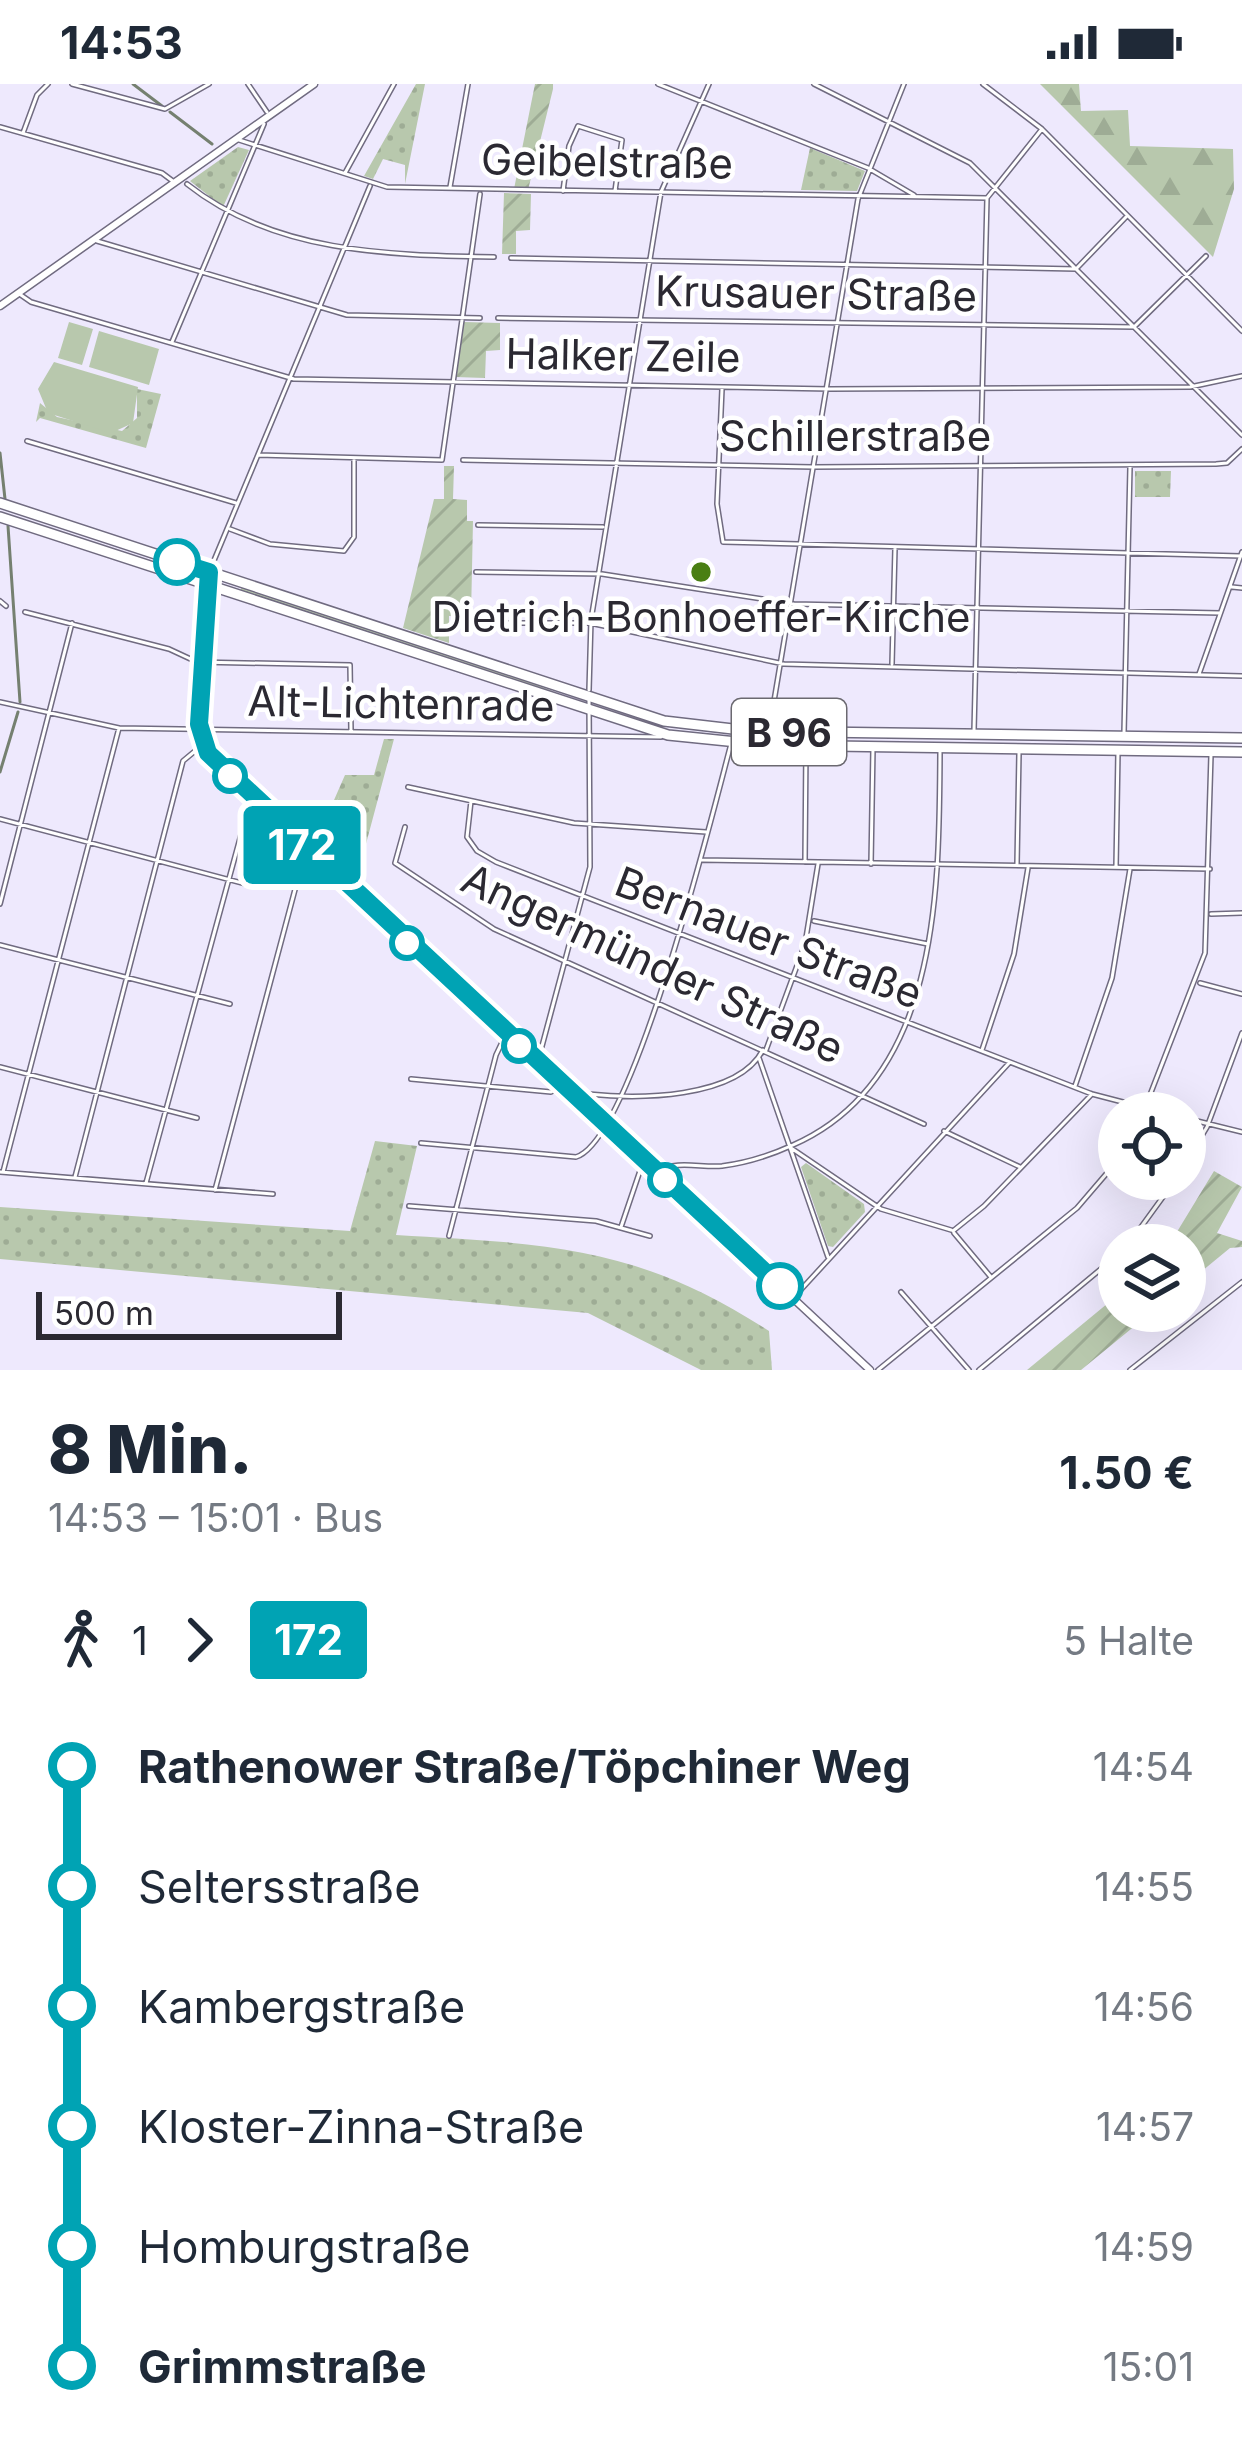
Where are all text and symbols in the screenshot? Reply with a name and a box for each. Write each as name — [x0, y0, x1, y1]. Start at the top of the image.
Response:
text: 14:53 — [60, 15, 183, 70]
street label: Geibelstraße — [481, 133, 733, 189]
street label: Krusauer Straße — [655, 265, 977, 321]
street label: Halker Zeile — [505, 327, 741, 383]
street label: Schillerstraße — [719, 410, 991, 461]
unlabelled marker — [155, 540, 199, 584]
marker: Dietrich-Bonhoeffer-Kirche — [688, 559, 714, 585]
place label: Dietrich-Bonhoeffer-Kirche — [431, 591, 971, 642]
street label: Alt-Lichtenrade — [247, 675, 555, 731]
road number: B 96 — [732, 699, 846, 765]
unlabelled marker — [214, 760, 246, 792]
line badge: 172 — [233, 806, 371, 884]
text: 172 — [268, 819, 337, 870]
street label: Angermünder Straße — [454, 852, 852, 1074]
street label: Bernauer Straße — [609, 855, 929, 1019]
unlabelled marker — [391, 927, 423, 959]
unlabelled marker — [503, 1030, 535, 1062]
map controls — [1098, 1092, 1206, 1332]
button: locate — [1098, 1092, 1206, 1200]
unlabelled marker — [649, 1164, 681, 1196]
button: layers — [1098, 1224, 1206, 1332]
unlabelled marker — [758, 1264, 802, 1308]
scale bar — [36, 1286, 342, 1339]
text: 500 m — [54, 1293, 154, 1333]
text: 8 Min. — [48, 1409, 252, 1489]
text: 1.50 € — [1059, 1445, 1194, 1500]
text: 14:53 – 15:01 · Bus — [48, 1494, 383, 1541]
icon: walk — [48, 1607, 114, 1673]
icon: forward — [166, 1607, 232, 1673]
text: 172 — [274, 1614, 343, 1665]
text: 1 — [132, 1617, 148, 1664]
text: 5 Halte — [1063, 1617, 1194, 1664]
text: Rathenower Straße/Töpchiner Weg — [138, 1739, 911, 1794]
text: 14:54 — [1093, 1743, 1194, 1790]
text: Seltersstraße — [138, 1859, 421, 1914]
text: 14:55 — [1094, 1863, 1194, 1910]
text: Kambergstraße — [138, 1979, 465, 2034]
text: 14:56 — [1094, 1983, 1194, 2030]
text: Kloster-Zinna-Straße — [138, 2099, 584, 2154]
text: 14:57 — [1096, 2103, 1194, 2150]
text: Homburgstraße — [138, 2219, 470, 2274]
text: 14:59 — [1094, 2223, 1194, 2270]
text: Grimmstraße — [138, 2339, 427, 2394]
text: 15:01 — [1103, 2343, 1194, 2390]

